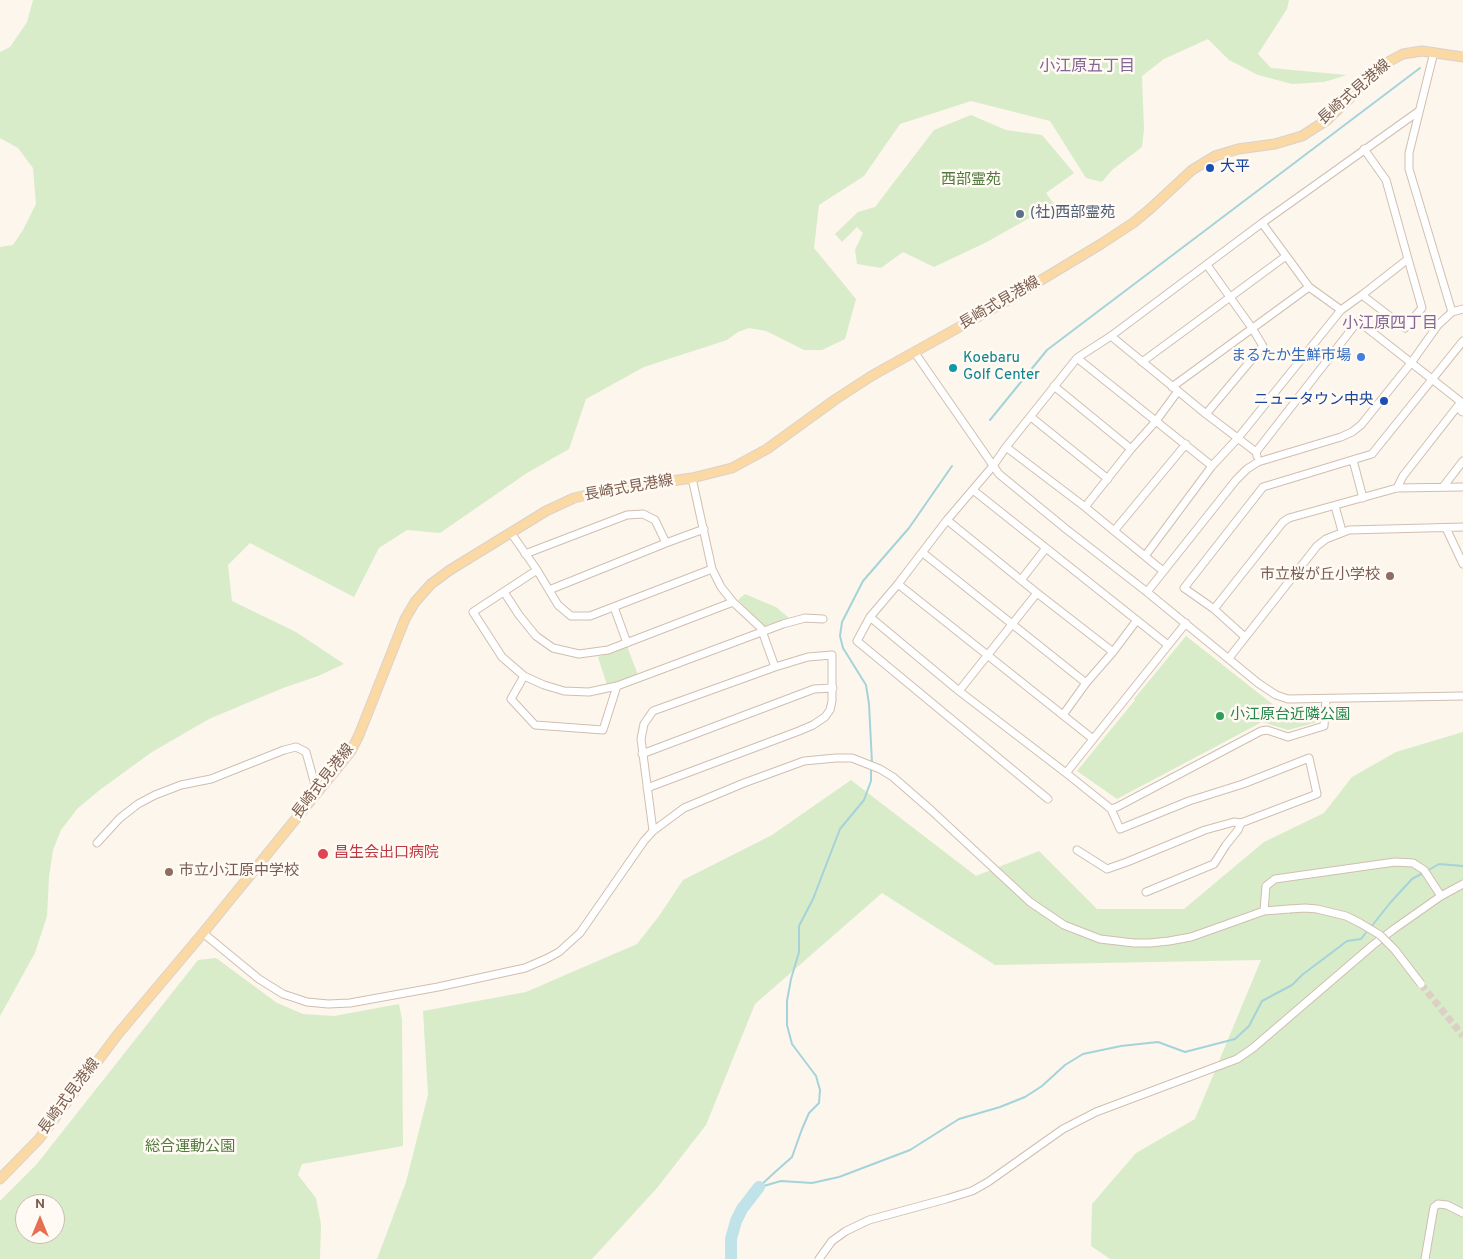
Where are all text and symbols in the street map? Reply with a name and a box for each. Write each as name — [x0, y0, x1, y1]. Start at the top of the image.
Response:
street label: 長崎式見港線 — [1315, 57, 1395, 129]
district label: 小江原五丁目 — [1039, 58, 1135, 78]
place label: 大平 — [1220, 159, 1250, 177]
marker: 大平 — [1204, 162, 1216, 174]
park label: 西部霊苑 — [941, 172, 1001, 190]
place label: (社)西部霊苑 — [1030, 205, 1115, 223]
marker: (社)西部霊苑 — [1014, 208, 1026, 220]
street label: 長崎式見港線 — [957, 274, 1043, 334]
district label: 小江原四丁目 — [1342, 315, 1438, 335]
place label: まるたか生鮮市場 — [1231, 348, 1351, 366]
place label: Koebaru Golf Center — [963, 350, 1040, 385]
marker: まるたか生鮮市場 — [1355, 351, 1367, 363]
marker: Koebaru Golf Center — [947, 362, 959, 374]
place label: ニュータウン中央 — [1254, 392, 1374, 410]
marker: ニュータウン中央 — [1378, 395, 1390, 407]
street label: 長崎式見港線 — [583, 472, 675, 506]
place label: 市立桜が丘小学校 — [1260, 567, 1380, 585]
marker: 市立桜が丘小学校 — [1384, 570, 1396, 582]
place label: 小江原台近隣公園 — [1230, 707, 1350, 725]
marker: 小江原台近隣公園 — [1214, 710, 1226, 722]
street label: 長崎式見港線 — [289, 741, 359, 823]
place label: 昌生会出口病院 — [334, 845, 439, 863]
marker: 昌生会出口病院 — [316, 847, 330, 861]
place label: 市立小江原中学校 — [179, 863, 299, 881]
marker: 市立小江原中学校 — [163, 866, 175, 878]
street label: 長崎式見港線 — [36, 1056, 104, 1138]
park label: 総合運動公園 — [145, 1139, 235, 1157]
north arrow — [15, 1194, 65, 1244]
text: N — [35, 1196, 45, 1213]

